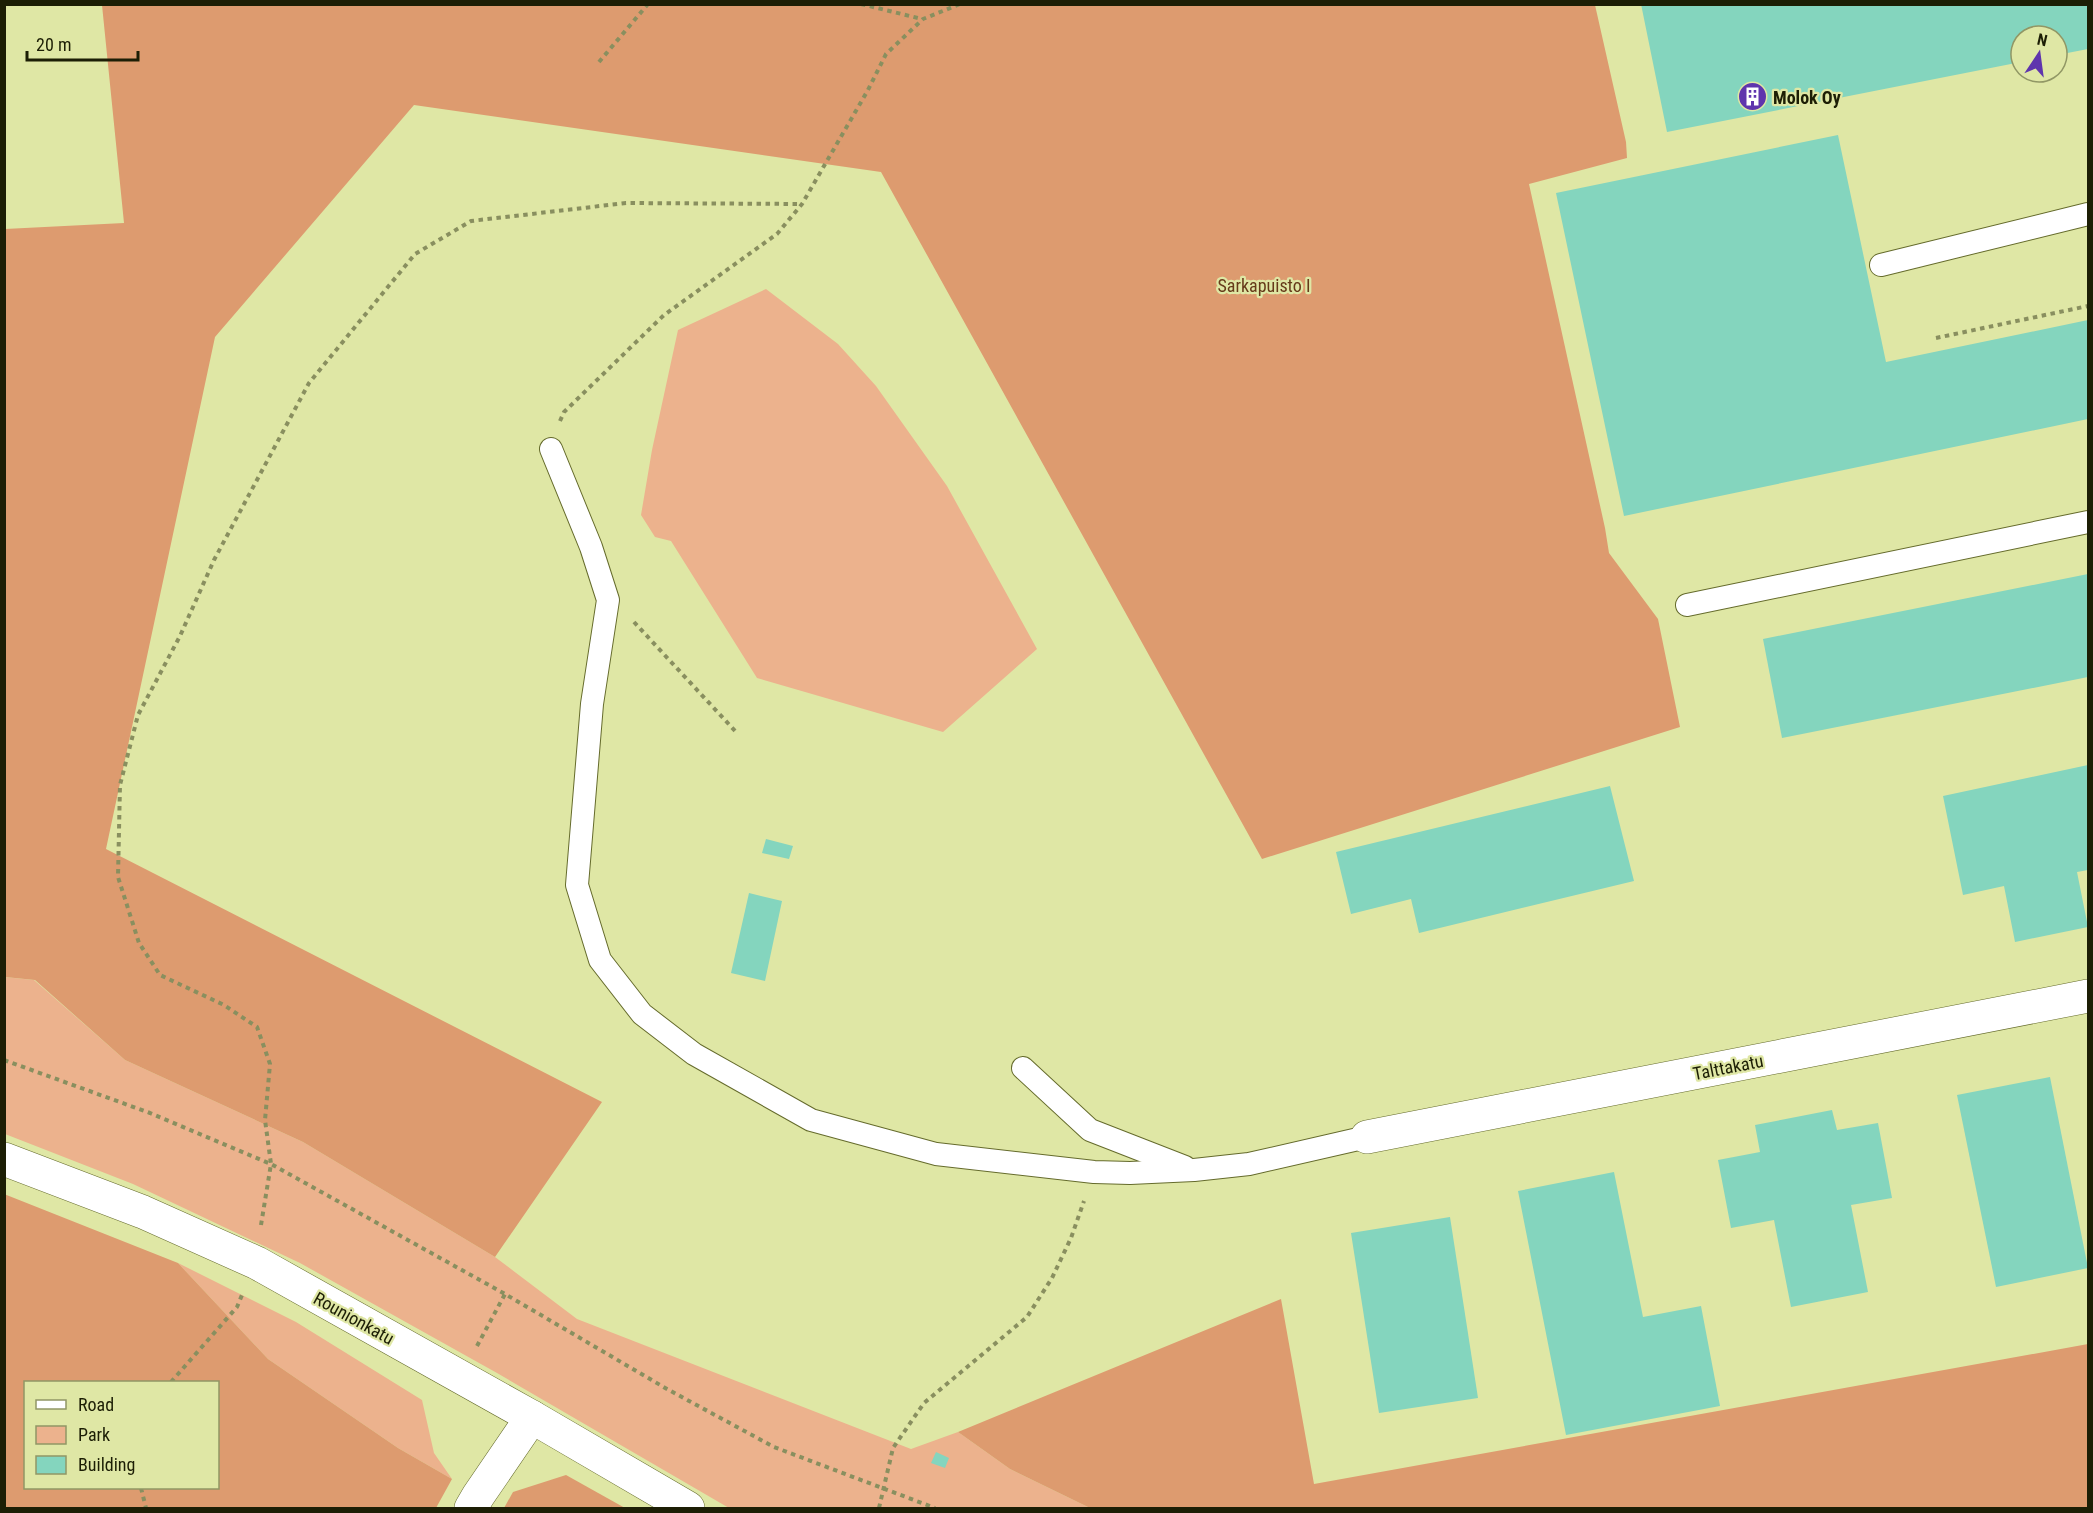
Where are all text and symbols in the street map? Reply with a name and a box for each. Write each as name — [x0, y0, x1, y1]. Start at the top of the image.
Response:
scale bar — [27, 24, 138, 62]
north arrow — [2009, 24, 2069, 84]
text: N — [2035, 30, 2049, 50]
text: 20 m — [36, 34, 71, 55]
building icon: Molok Oy — [1736, 81, 1768, 113]
place label: Molok Oy — [1773, 87, 1841, 108]
park label: Sarkapuisto I — [1218, 275, 1310, 296]
street label: Talttakatu — [1691, 1050, 1765, 1084]
street label: Rounionkatu — [310, 1287, 398, 1349]
legend — [24, 1381, 219, 1489]
text: Road — [78, 1394, 114, 1415]
text: Park — [78, 1424, 110, 1445]
text: Building — [78, 1454, 135, 1475]

